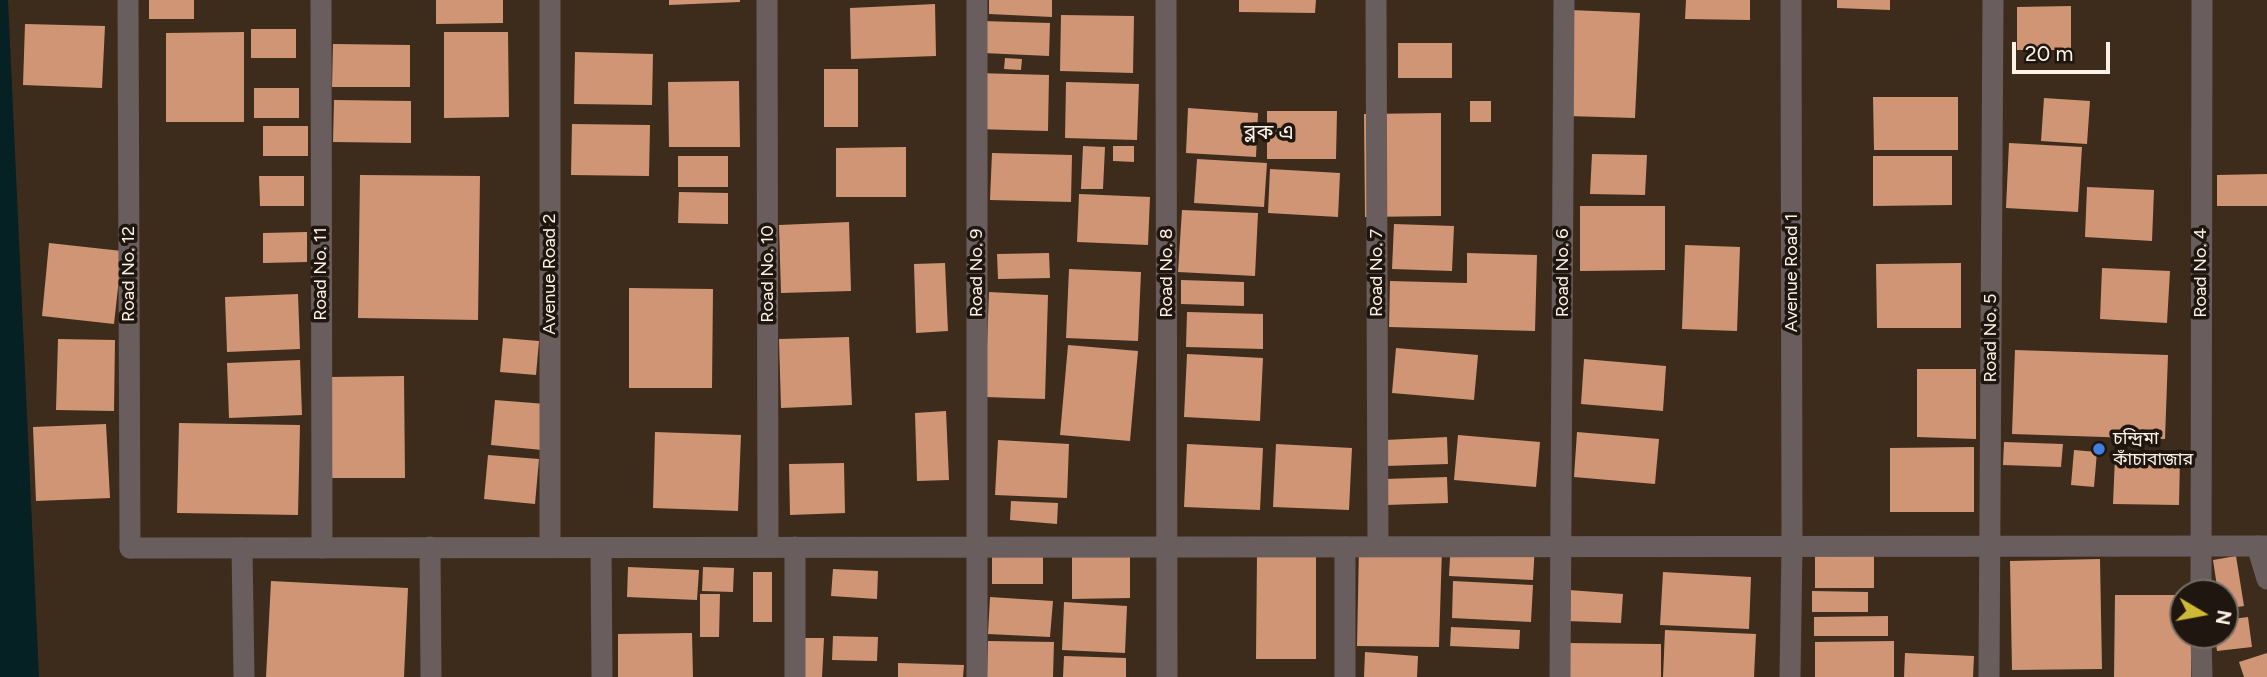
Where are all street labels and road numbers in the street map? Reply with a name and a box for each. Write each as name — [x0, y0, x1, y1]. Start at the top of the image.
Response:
street label: Avenue Road 2 — [539, 213, 561, 335]
street label: Avenue Road 1 — [1781, 214, 1803, 332]
street label: Road No. 10 — [757, 225, 779, 323]
street label: Road No. 12 — [118, 226, 140, 322]
street label: Road No. 11 — [310, 227, 332, 321]
street label: Road No. 8 — [1156, 228, 1178, 318]
street label: Road No. 4 — [2190, 228, 2212, 318]
street label: Road No. 9 — [966, 229, 988, 317]
street label: Road No. 7 — [1366, 229, 1388, 317]
street label: Road No. 6 — [1552, 229, 1574, 317]
street label: Road No. 5 — [1980, 294, 2002, 382]

